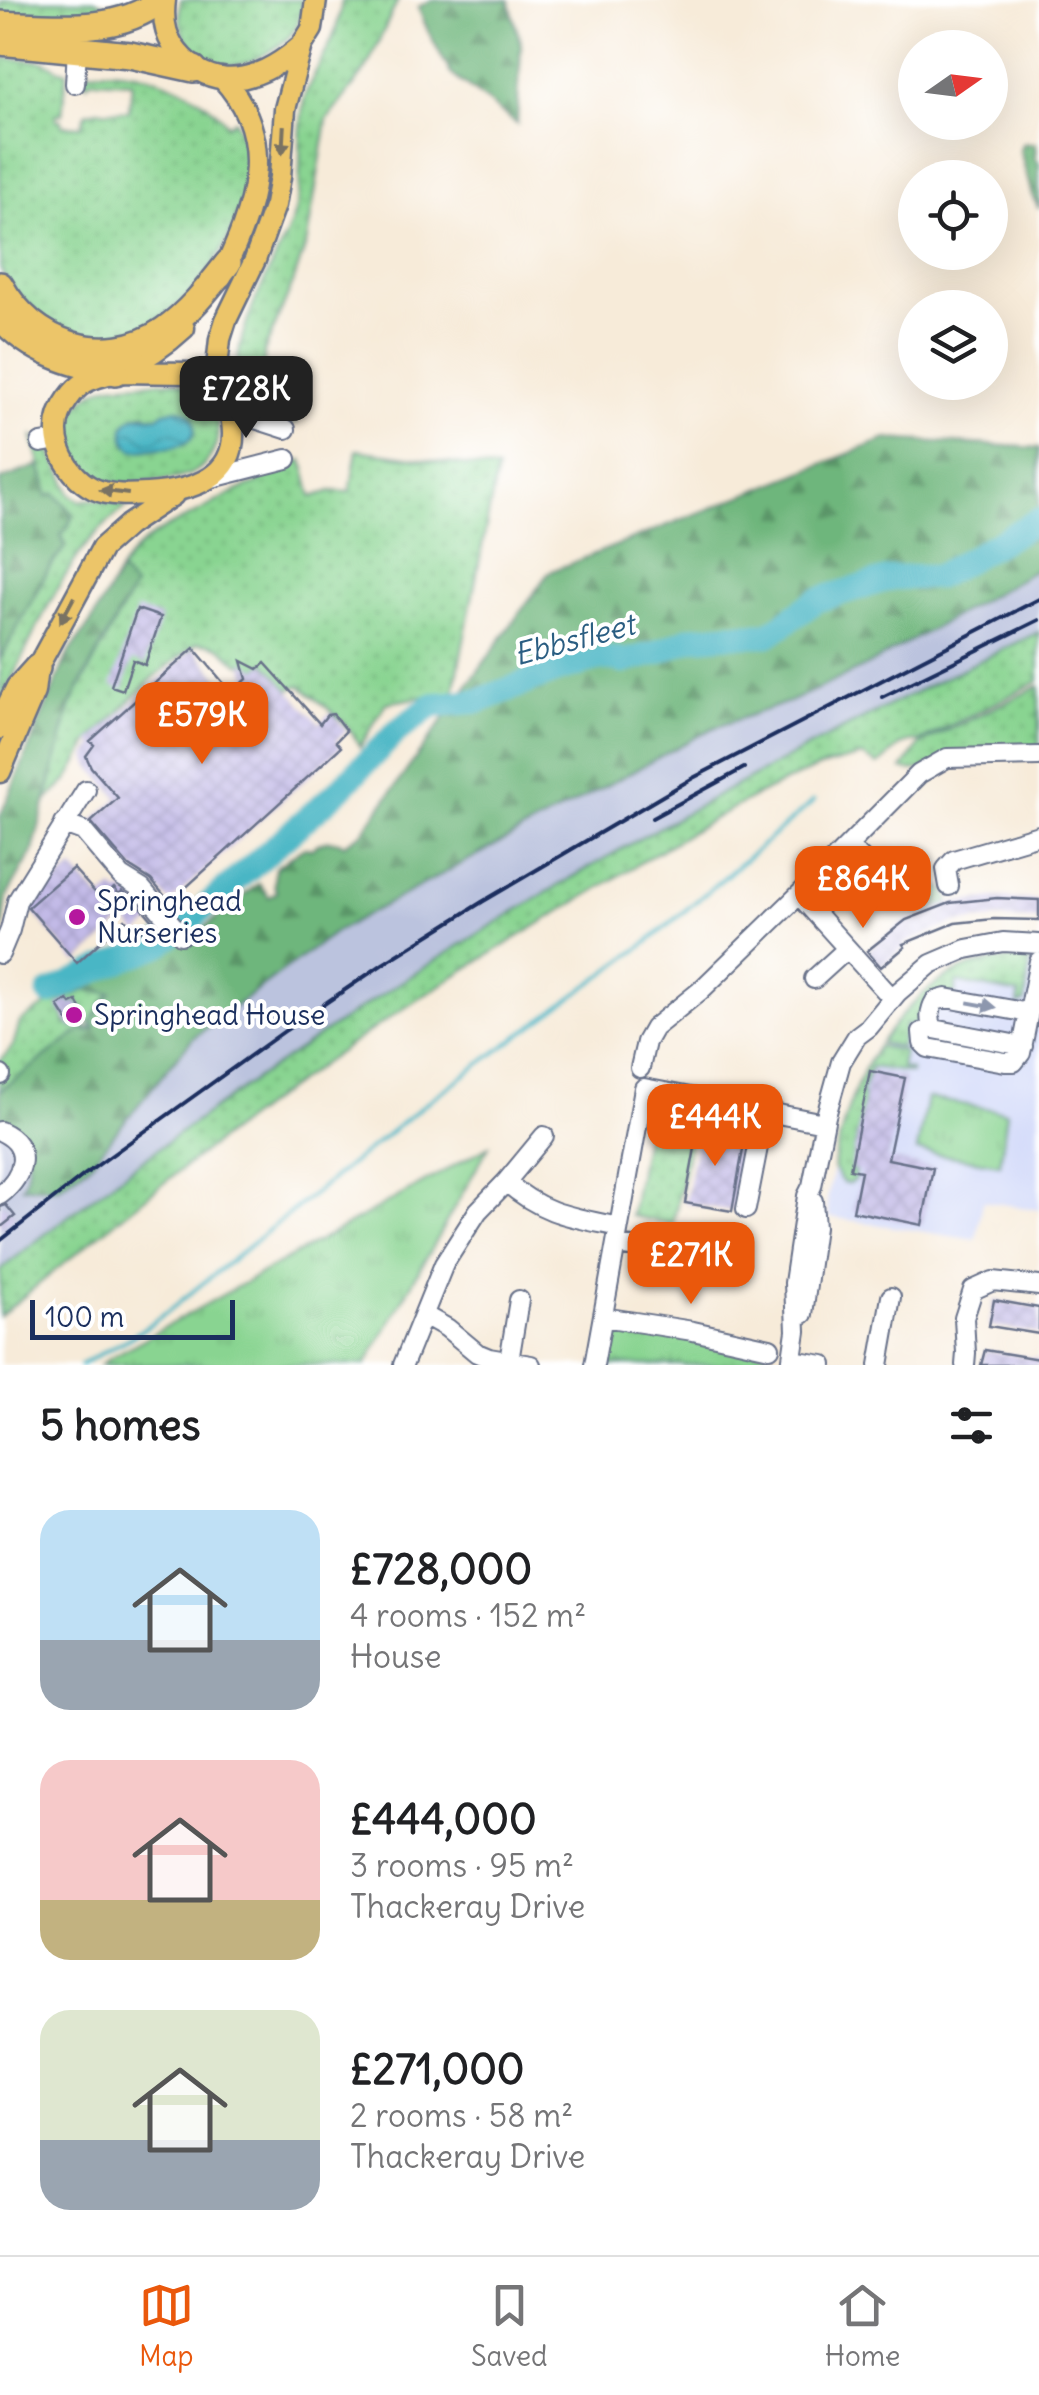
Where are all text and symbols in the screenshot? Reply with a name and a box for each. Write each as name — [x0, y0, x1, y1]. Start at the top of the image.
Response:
north arrow — [898, 30, 1008, 140]
map controls — [898, 30, 1008, 400]
one-way arrow — [275, 124, 291, 156]
button: locate — [898, 160, 1008, 270]
button: layers — [898, 290, 1008, 400]
pin: £728K — [176, 356, 316, 441]
text: £728K — [202, 368, 290, 409]
one-way arrow — [98, 484, 129, 500]
one-way arrow — [59, 596, 76, 625]
water label: Ebbsfleet — [509, 604, 642, 673]
pin: £579K — [132, 682, 272, 767]
text: £579K — [157, 694, 247, 735]
pin: £864K — [793, 846, 933, 931]
text: £864K — [817, 858, 909, 899]
place label: Springhead Nurseries — [97, 883, 242, 951]
marker: Springhead Nurseries — [66, 906, 88, 928]
place label: Springhead House — [94, 997, 325, 1033]
one-way arrow — [966, 998, 998, 1013]
marker: Springhead House — [63, 1004, 85, 1026]
pin: £444K — [645, 1084, 785, 1169]
text: £444K — [669, 1096, 761, 1137]
pin: £271K — [621, 1222, 761, 1307]
text: £271K — [650, 1234, 732, 1275]
scale bar — [30, 1295, 235, 1340]
text: 100 m — [45, 1299, 124, 1335]
icon: filters — [944, 1398, 999, 1453]
text: 5 homes — [40, 1399, 201, 1451]
text: £728,000 — [350, 1543, 532, 1595]
icon: home — [120, 1550, 240, 1670]
text: 4 rooms · 152 m² — [350, 1595, 586, 1636]
text: House — [350, 1636, 441, 1677]
text: £444,000 — [350, 1793, 537, 1845]
icon: home — [120, 1800, 240, 1920]
text: 3 rooms · 95 m² — [350, 1845, 574, 1886]
text: Thackeray Drive — [350, 1886, 585, 1927]
text: £271,000 — [350, 2043, 525, 2095]
icon: home — [120, 2050, 240, 2170]
text: 2 rooms · 58 m² — [350, 2095, 573, 2136]
text: Thackeray Drive — [350, 2136, 585, 2177]
tab: Map — [139, 2278, 194, 2374]
tab: Saved — [471, 2278, 548, 2374]
tab: Home — [825, 2278, 900, 2374]

